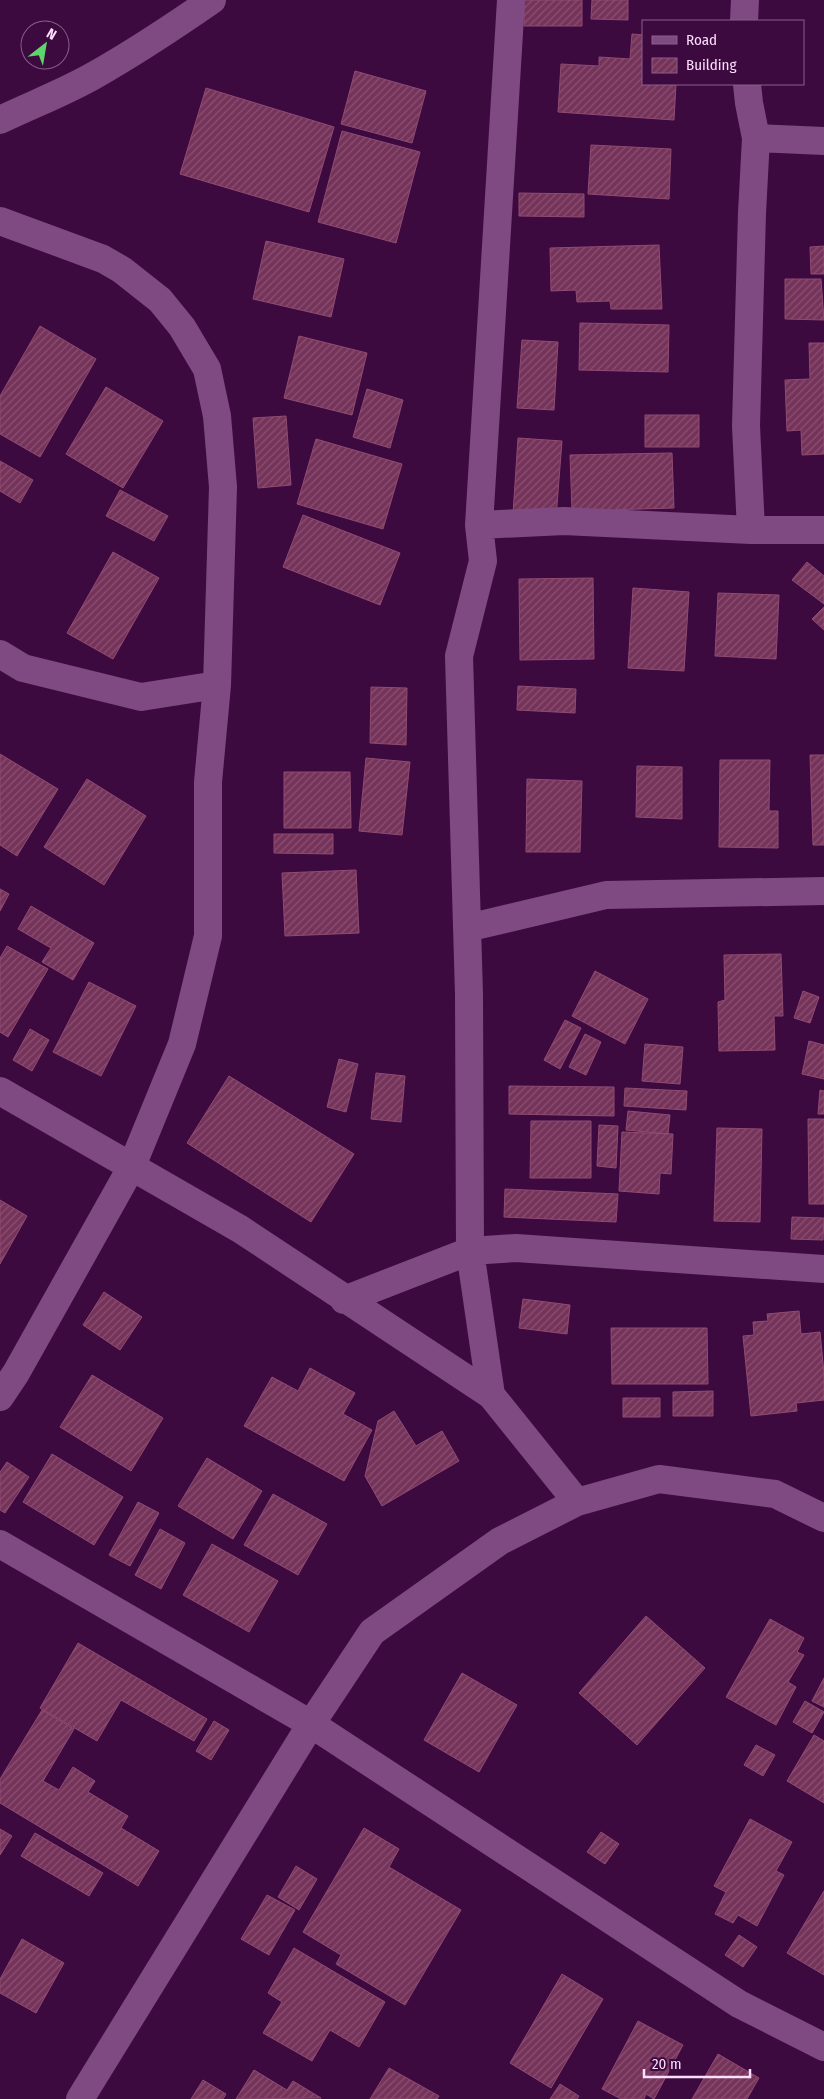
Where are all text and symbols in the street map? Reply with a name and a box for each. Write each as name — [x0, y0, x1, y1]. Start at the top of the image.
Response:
north arrow — [20, 20, 70, 70]
legend — [642, 20, 804, 85]
text: N — [43, 25, 59, 44]
text: Road — [686, 31, 717, 49]
text: Building — [686, 56, 737, 74]
scale bar — [644, 2046, 750, 2078]
text: 20 m — [652, 2055, 682, 2073]

